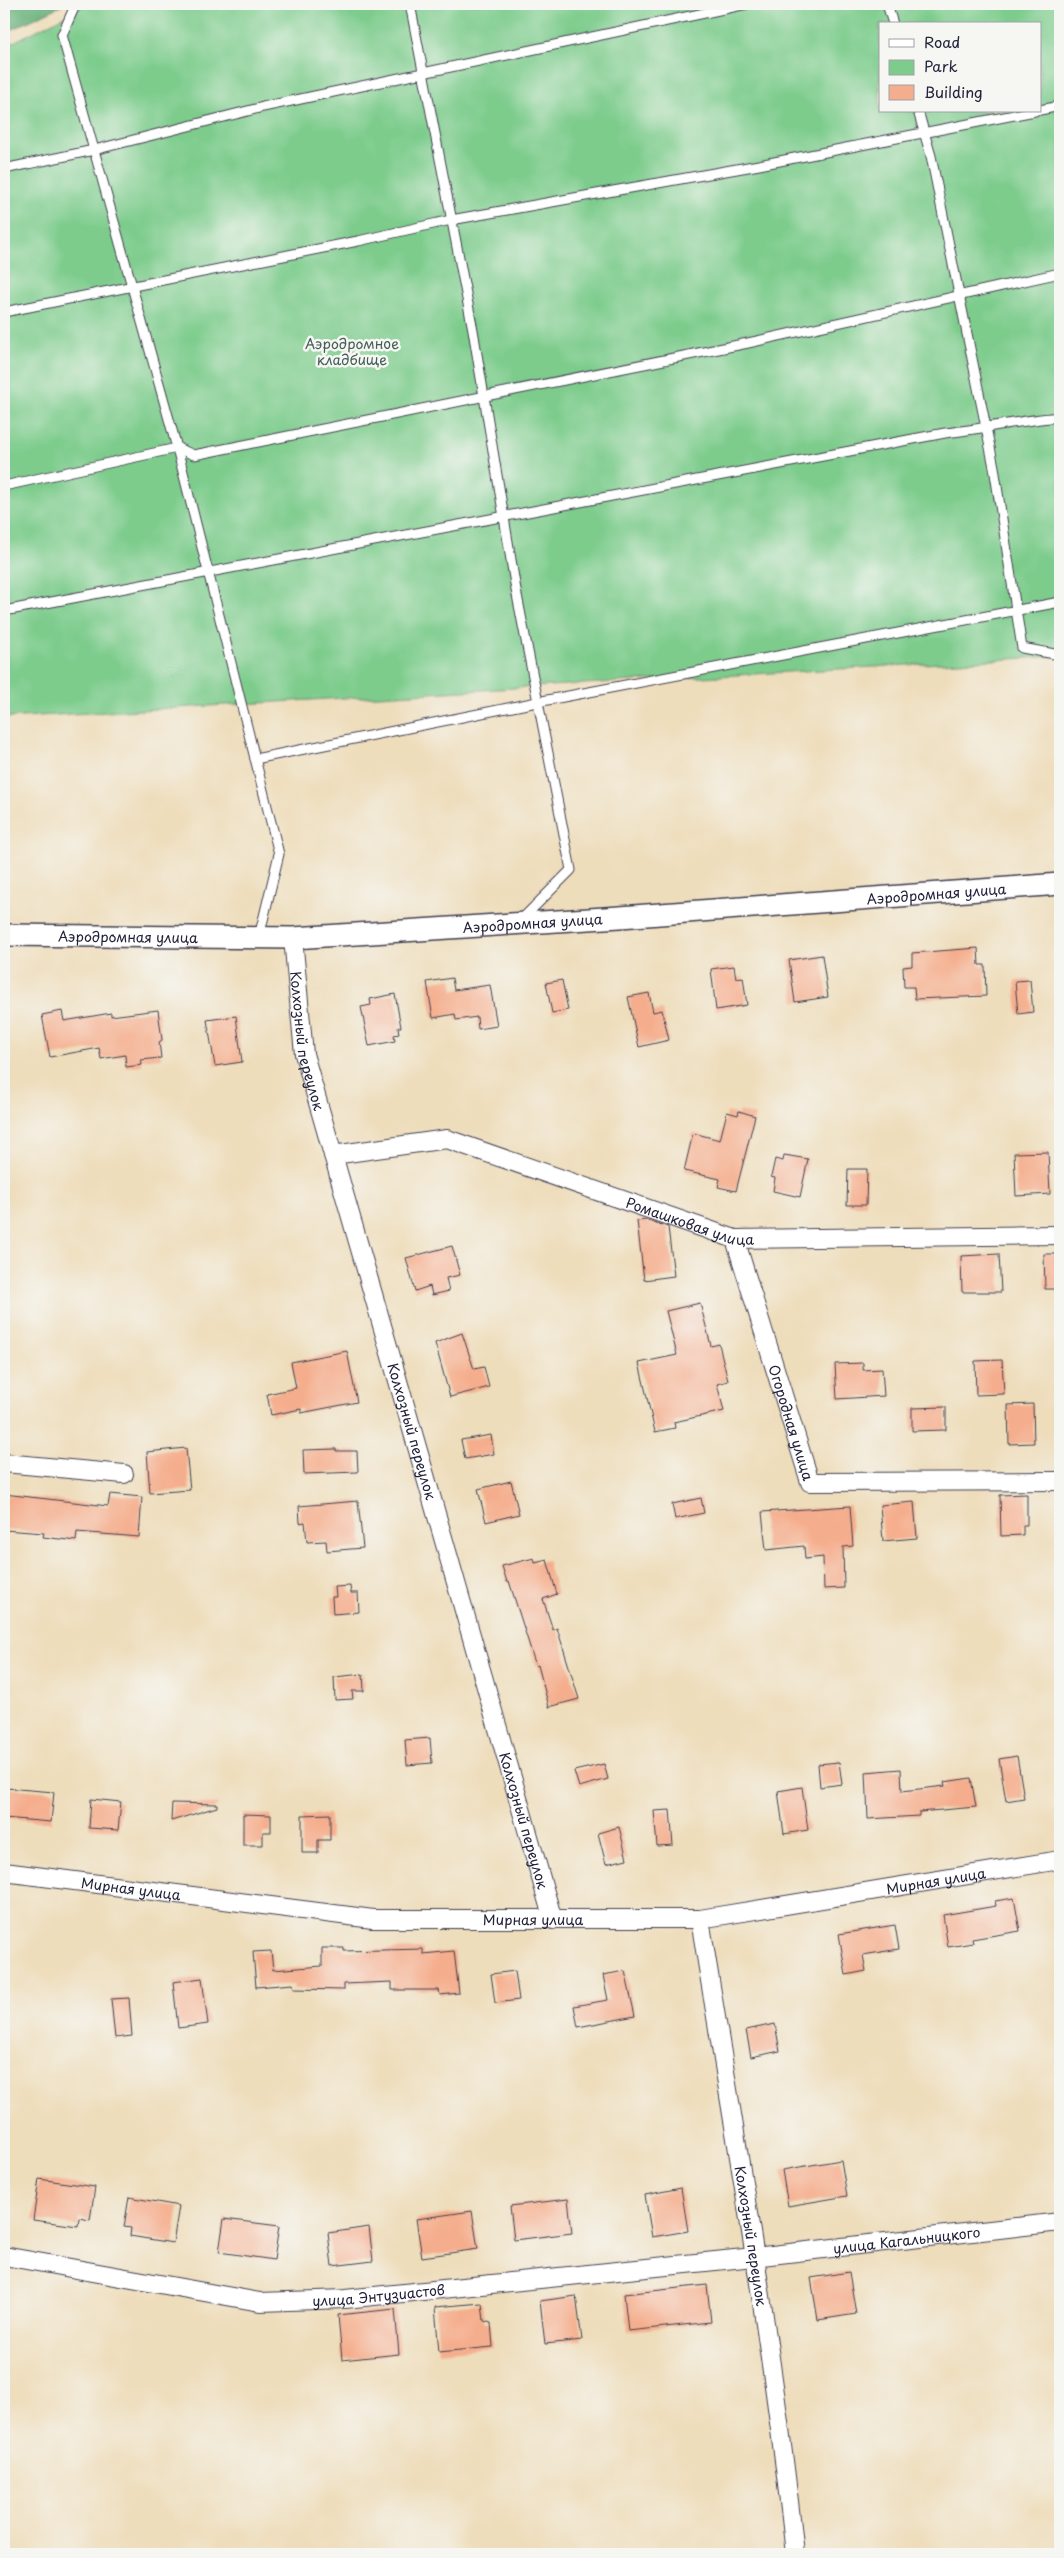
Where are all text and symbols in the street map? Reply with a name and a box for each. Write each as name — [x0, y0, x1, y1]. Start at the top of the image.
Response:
legend — [879, 22, 1042, 112]
text: Road — [924, 30, 960, 53]
text: Park — [924, 54, 958, 77]
text: Building — [924, 80, 983, 103]
park label: Аэродромное кладбище — [305, 333, 399, 370]
street label: Аэродромная улица — [866, 878, 1007, 909]
street label: Аэродромная улица — [462, 908, 603, 938]
street label: Аэродромная улица — [58, 925, 198, 948]
street label: Колхозный переулок — [286, 970, 330, 1113]
street label: Ромашковая улица — [623, 1191, 754, 1249]
street label: Колхозный переулок — [383, 1360, 442, 1503]
street label: Огородная улица — [764, 1362, 819, 1483]
street label: Колхозный переулок — [495, 1750, 554, 1892]
street label: Мирная улица — [885, 1862, 987, 1899]
street label: Мирная улица — [80, 1871, 182, 1905]
street label: Мирная улица — [483, 1909, 583, 1930]
street label: Колхозный переулок — [730, 2164, 773, 2308]
street label: улица Кагальницкого — [832, 2221, 982, 2258]
street label: улица Энтузиастов — [312, 2278, 446, 2311]

